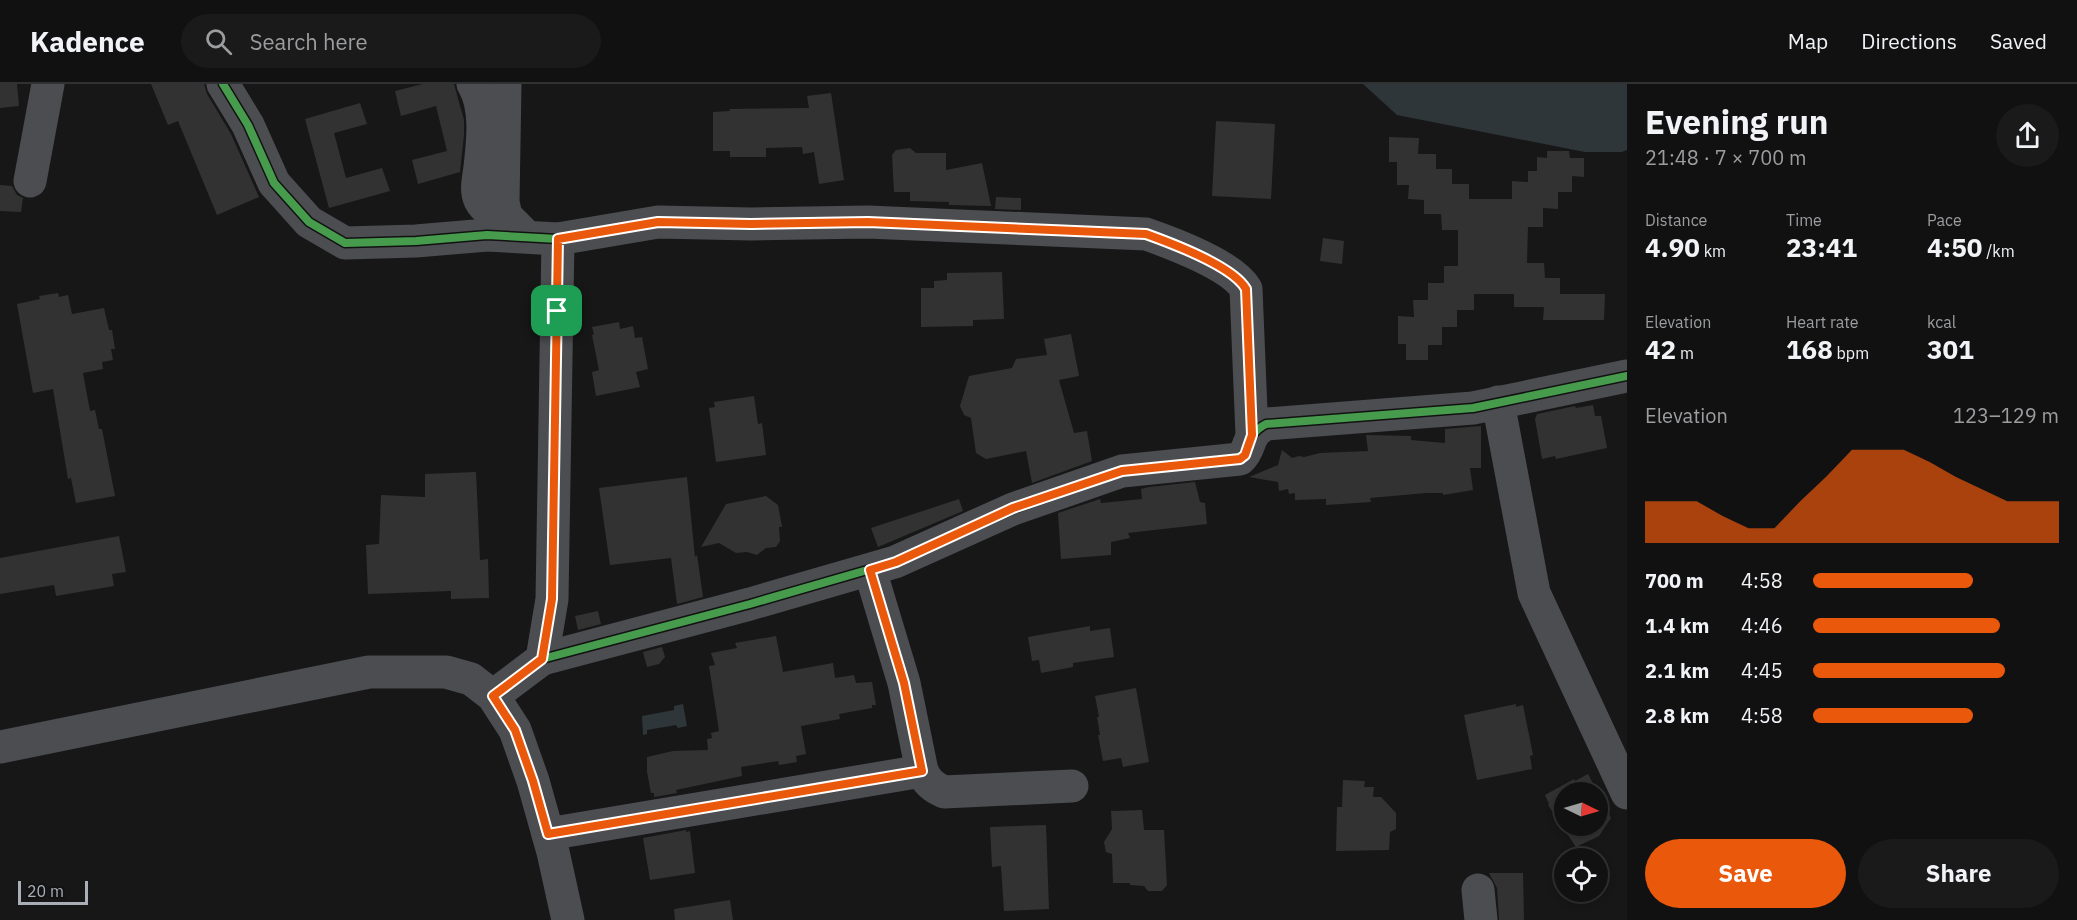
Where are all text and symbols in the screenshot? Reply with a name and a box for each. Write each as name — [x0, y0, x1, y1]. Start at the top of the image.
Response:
search box — [181, 14, 601, 68]
text: Kadence — [30, 23, 145, 60]
icon: search — [202, 25, 235, 58]
text: Search here — [250, 27, 368, 56]
text: Map — [1788, 27, 1828, 55]
text: Directions — [1861, 27, 1957, 55]
text: Saved — [1990, 27, 2047, 55]
text: Evening run — [1645, 100, 1829, 143]
button: share — [1996, 104, 2059, 167]
text: 21:48 · 7 × 700 m — [1645, 144, 1806, 171]
text: Distance — [1645, 210, 1707, 230]
text: Time — [1786, 210, 1822, 230]
text: Pace — [1927, 210, 1962, 230]
text: 4.90 — [1645, 230, 1700, 264]
text: 23:41 — [1786, 230, 1857, 264]
text: 4:50 — [1927, 230, 1982, 264]
text: km — [1700, 241, 1726, 261]
text: /km — [1982, 241, 2015, 261]
pin — [531, 285, 582, 336]
icon: arrive — [540, 294, 573, 327]
text: Elevation — [1645, 312, 1711, 332]
text: Heart rate — [1786, 312, 1859, 332]
text: kcal — [1927, 312, 1956, 332]
text: 42 — [1645, 332, 1676, 366]
text: 168 — [1786, 332, 1833, 366]
text: 301 — [1927, 332, 1974, 366]
text: m — [1676, 343, 1694, 363]
text: bpm — [1833, 343, 1869, 363]
text: Elevation — [1645, 402, 1728, 429]
text: 123–129 m — [1953, 402, 2059, 429]
text: 700 m — [1645, 567, 1704, 594]
text: 4:58 — [1741, 567, 1783, 594]
text: 1.4 km — [1645, 612, 1709, 639]
text: 4:46 — [1741, 612, 1783, 639]
text: 2.1 km — [1645, 657, 1709, 684]
text: 4:45 — [1741, 657, 1783, 684]
text: 2.8 km — [1645, 702, 1709, 729]
text: 4:58 — [1741, 702, 1783, 729]
north arrow — [1554, 782, 1608, 836]
map controls — [1554, 782, 1608, 902]
button: Save — [1645, 839, 1846, 908]
button: Share — [1858, 839, 2059, 908]
button: locate — [1554, 848, 1608, 902]
scale bar — [18, 878, 88, 906]
text: 20 m — [27, 881, 64, 901]

